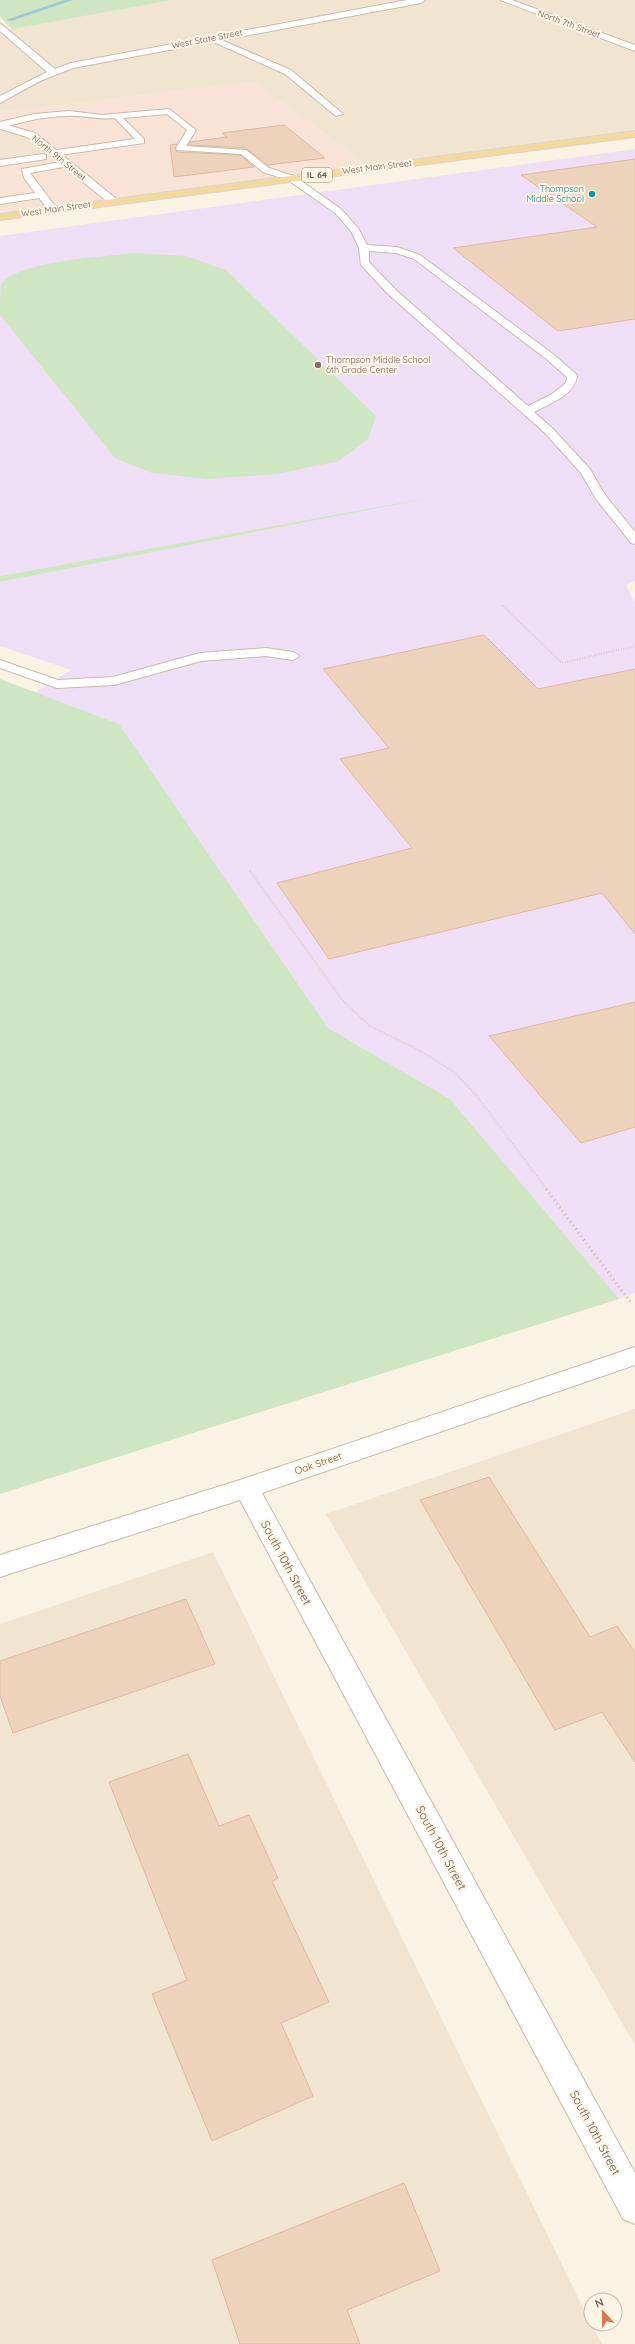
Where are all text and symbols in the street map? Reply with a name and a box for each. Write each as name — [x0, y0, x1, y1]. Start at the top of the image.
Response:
street label: North 7th Street — [536, 7, 602, 40]
street label: West State Street — [170, 26, 243, 51]
street label: North 9th Street — [30, 132, 89, 183]
street label: West Main Street — [341, 157, 413, 176]
road number: IL 64 — [302, 168, 332, 182]
place label: Thompson Middle School — [526, 183, 584, 204]
marker: Thompson Middle School — [587, 189, 597, 199]
street label: West Main Street — [20, 198, 92, 219]
place label: Thompson Middle School 6th Grade Center — [326, 354, 431, 375]
marker: Thompson Middle School 6th Grade Center — [313, 360, 323, 370]
street label: Oak Street — [293, 1449, 344, 1478]
street label: South 10th Street — [258, 1518, 315, 1608]
street label: South 10th Street — [413, 1803, 470, 1893]
street label: South 10th Street — [567, 2088, 624, 2178]
north arrow — [583, 2292, 623, 2332]
text: N — [593, 2295, 606, 2311]

